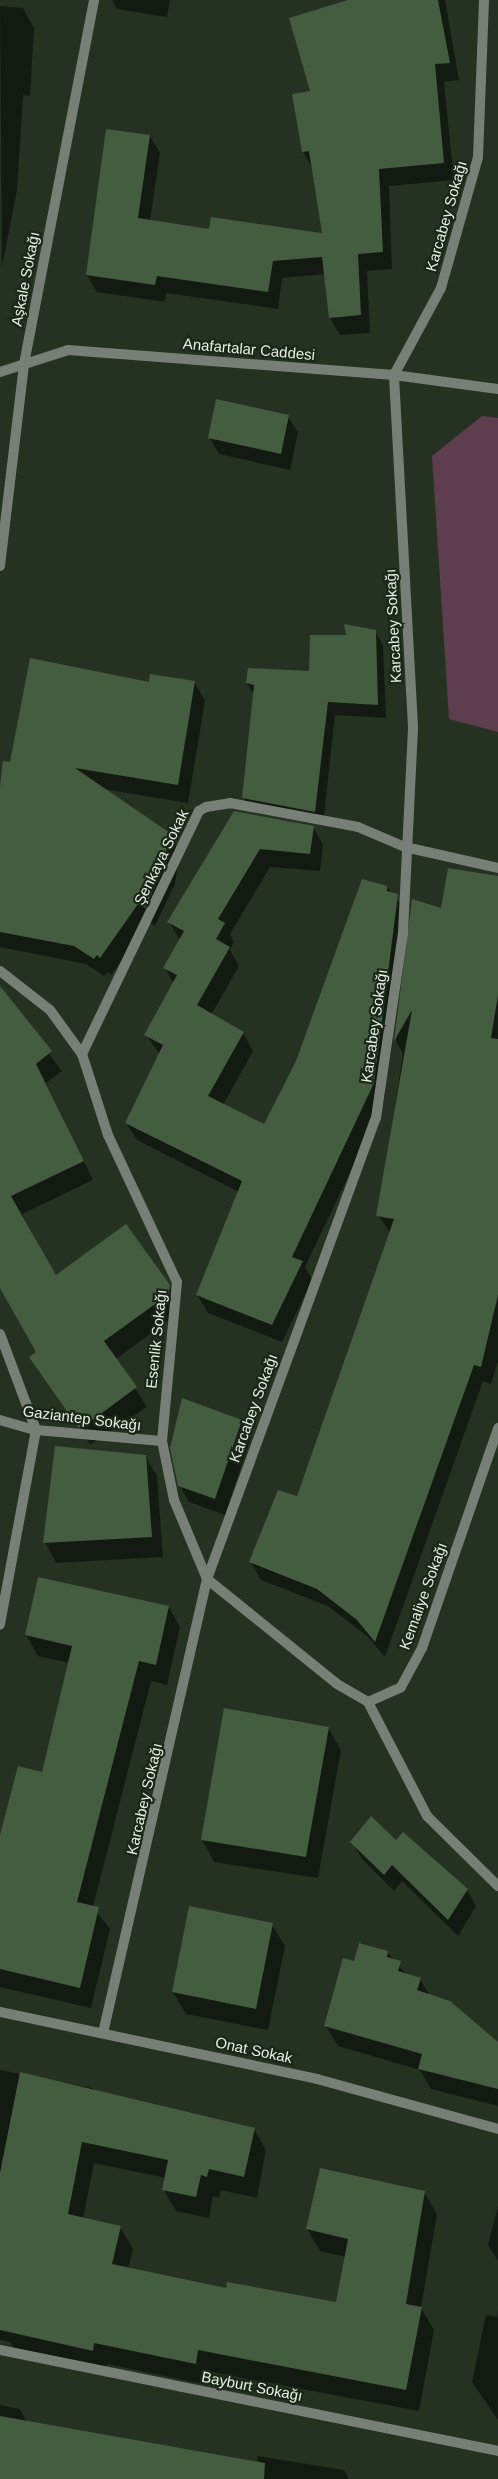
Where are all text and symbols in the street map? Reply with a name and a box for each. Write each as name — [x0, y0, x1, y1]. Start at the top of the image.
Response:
street label: Karcabey Sokağı — [422, 159, 470, 273]
street label: Aşkale Sokağı — [7, 230, 43, 328]
street label: Anafartalar Caddesi — [182, 334, 316, 364]
street label: Karcabey Sokağı — [381, 568, 405, 684]
street label: Şenkaya Sokak — [130, 806, 192, 908]
street label: Karcabey Sokağı — [357, 968, 391, 1084]
street label: Esenlik Sokağı — [142, 1289, 170, 1389]
street label: Karcabey Sokağı — [225, 1351, 281, 1465]
street label: Gaziantep Sokağı — [22, 1402, 142, 1434]
street label: Kemaliye Sokağı — [395, 1540, 451, 1652]
street label: Karcabey Sokağı — [122, 1741, 166, 1857]
street label: Onat Sokak — [214, 2033, 294, 2067]
street label: Bayburt Sokağı — [200, 2367, 304, 2405]

